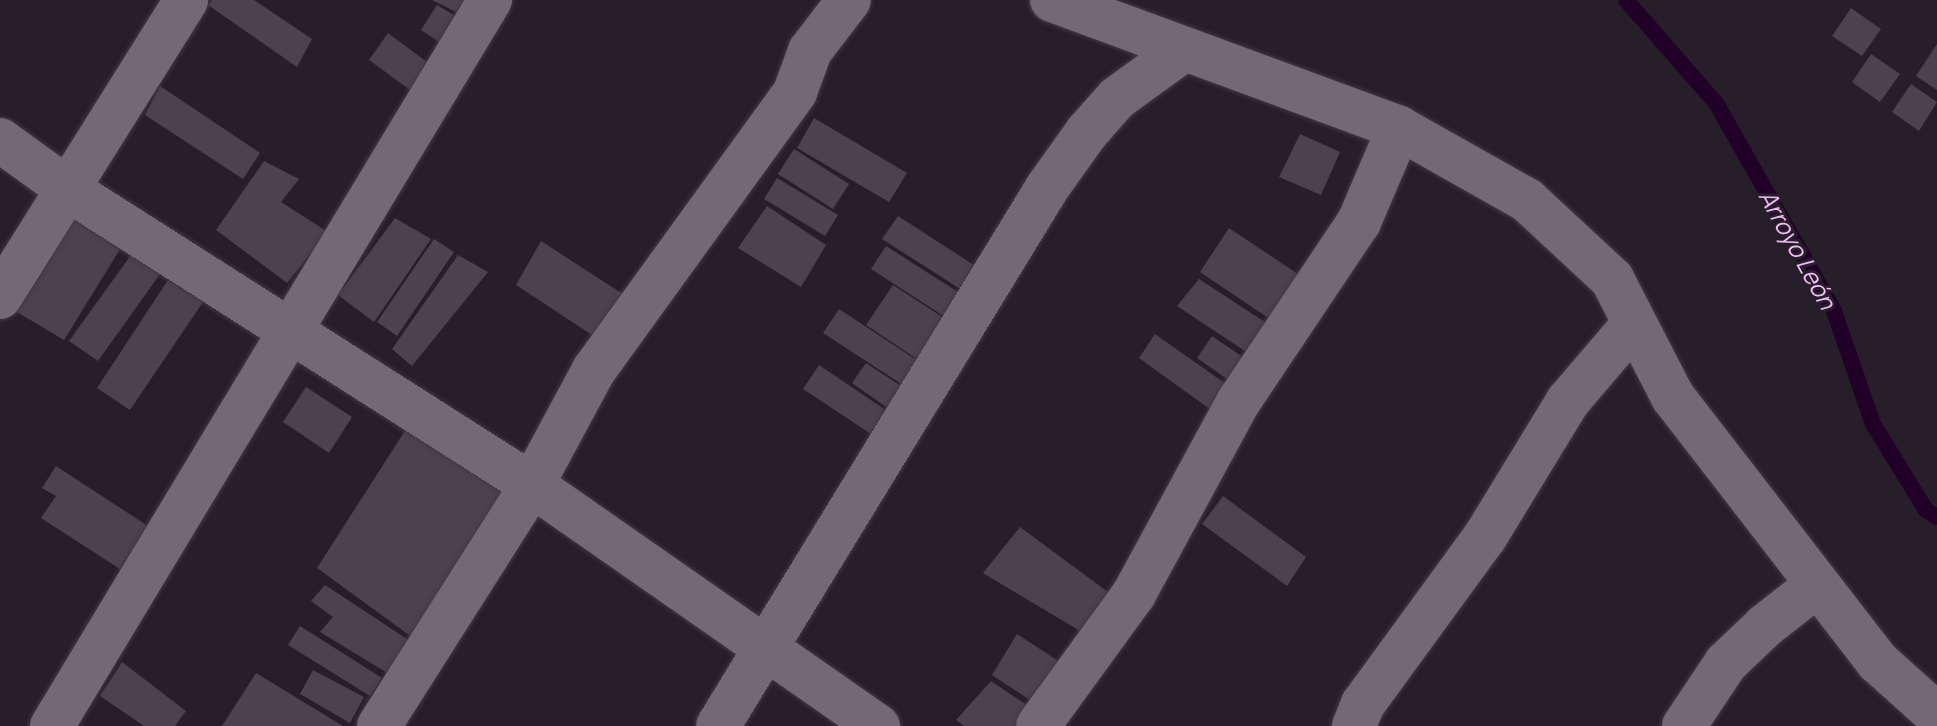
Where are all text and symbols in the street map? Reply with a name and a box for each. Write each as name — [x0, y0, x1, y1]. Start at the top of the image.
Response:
water label: Arroyo León — [1753, 184, 1843, 314]

